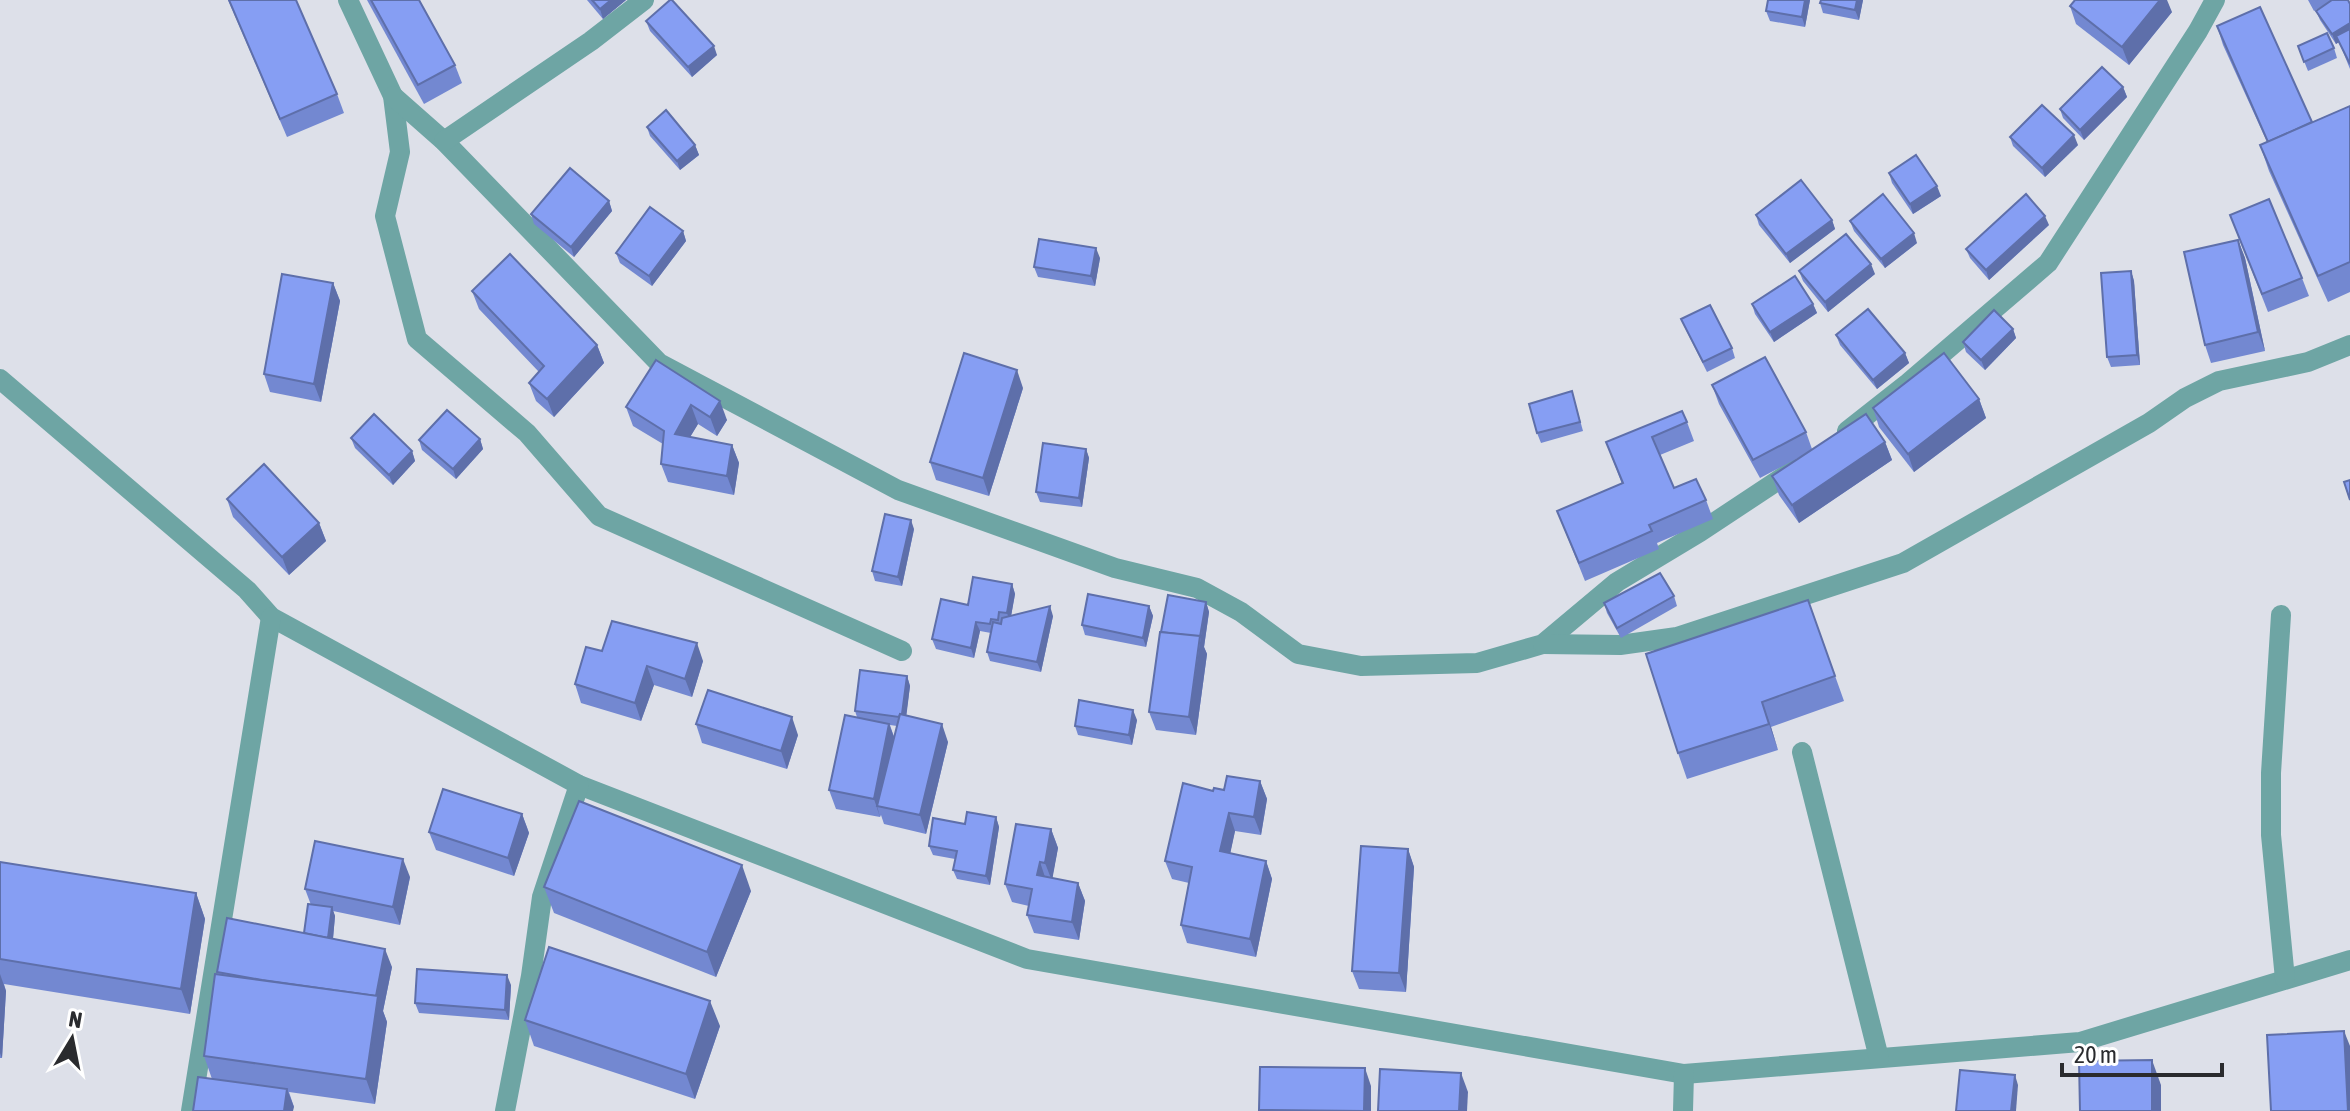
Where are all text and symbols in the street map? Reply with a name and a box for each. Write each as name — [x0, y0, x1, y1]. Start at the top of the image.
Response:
north arrow — [32, 999, 112, 1079]
text: N — [67, 1005, 84, 1033]
scale bar — [2062, 1027, 2222, 1077]
text: 20 m — [2074, 1041, 2117, 1068]

